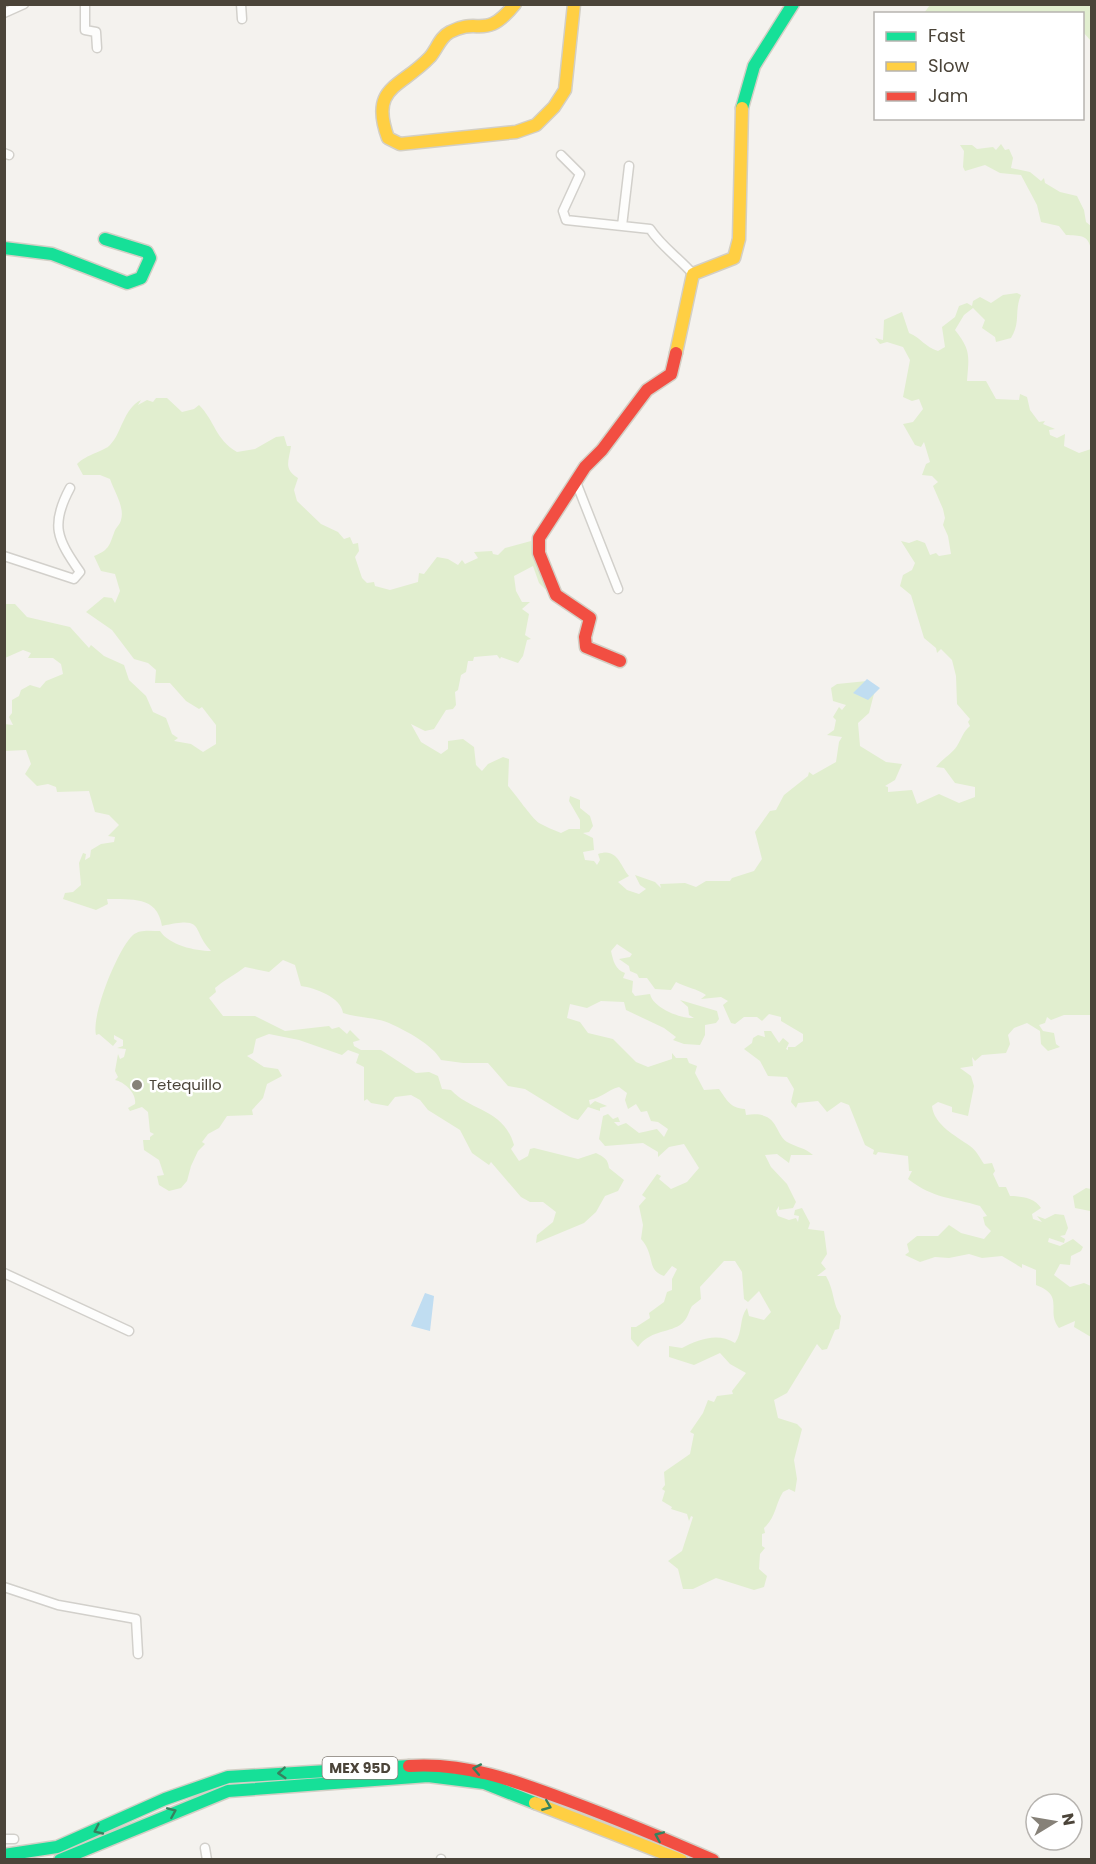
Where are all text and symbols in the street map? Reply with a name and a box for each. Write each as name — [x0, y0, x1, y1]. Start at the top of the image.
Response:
legend — [874, 12, 1084, 120]
text: Fast — [928, 23, 965, 48]
text: Slow — [928, 53, 970, 78]
text: Jam — [928, 83, 968, 108]
place label: Tetequillo — [149, 1074, 222, 1095]
marker: Tetequillo — [130, 1078, 144, 1092]
road number: MEX 95D — [322, 1757, 398, 1779]
one-way arrow — [472, 1763, 482, 1776]
one-way arrow — [278, 1766, 287, 1779]
north arrow — [1024, 1792, 1084, 1852]
one-way arrow — [540, 1799, 551, 1811]
one-way arrow — [166, 1807, 177, 1819]
text: N — [1056, 1811, 1081, 1827]
one-way arrow — [94, 1823, 105, 1835]
one-way arrow — [655, 1831, 666, 1843]

